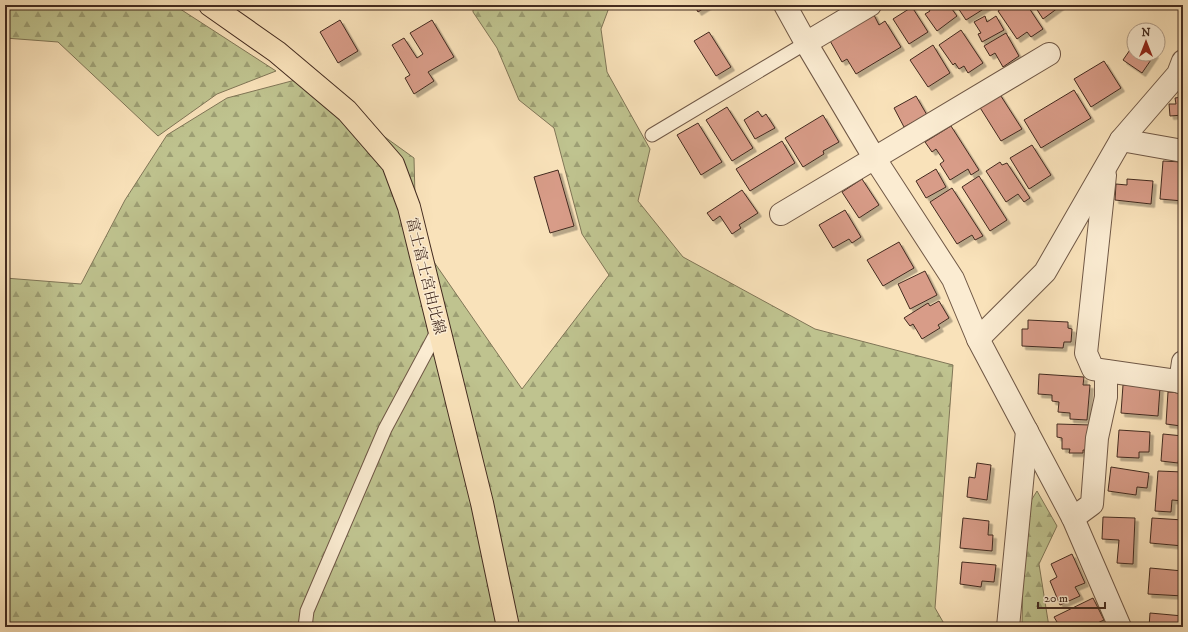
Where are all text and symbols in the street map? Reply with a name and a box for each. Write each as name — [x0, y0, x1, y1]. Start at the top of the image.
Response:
north arrow — [1126, 22, 1166, 62]
text: N — [1141, 26, 1151, 40]
street label: 富士富士宮由比線 — [402, 216, 449, 337]
scale bar — [1038, 584, 1105, 610]
text: 20 m — [1044, 591, 1068, 606]

